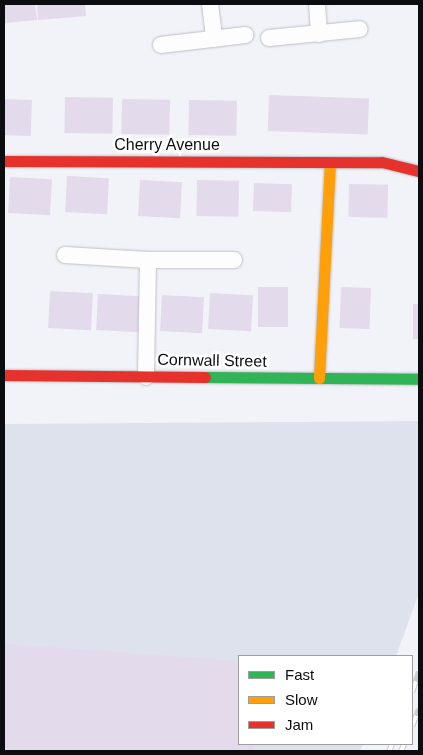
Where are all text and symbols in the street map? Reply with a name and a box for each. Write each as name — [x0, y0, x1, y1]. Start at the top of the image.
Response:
street label: Cherry Avenue — [114, 135, 220, 155]
street label: Cornwall Street — [157, 350, 267, 372]
legend — [238, 655, 413, 745]
text: Fast — [285, 666, 314, 683]
text: Slow — [285, 691, 318, 708]
text: Jam — [285, 716, 313, 733]

